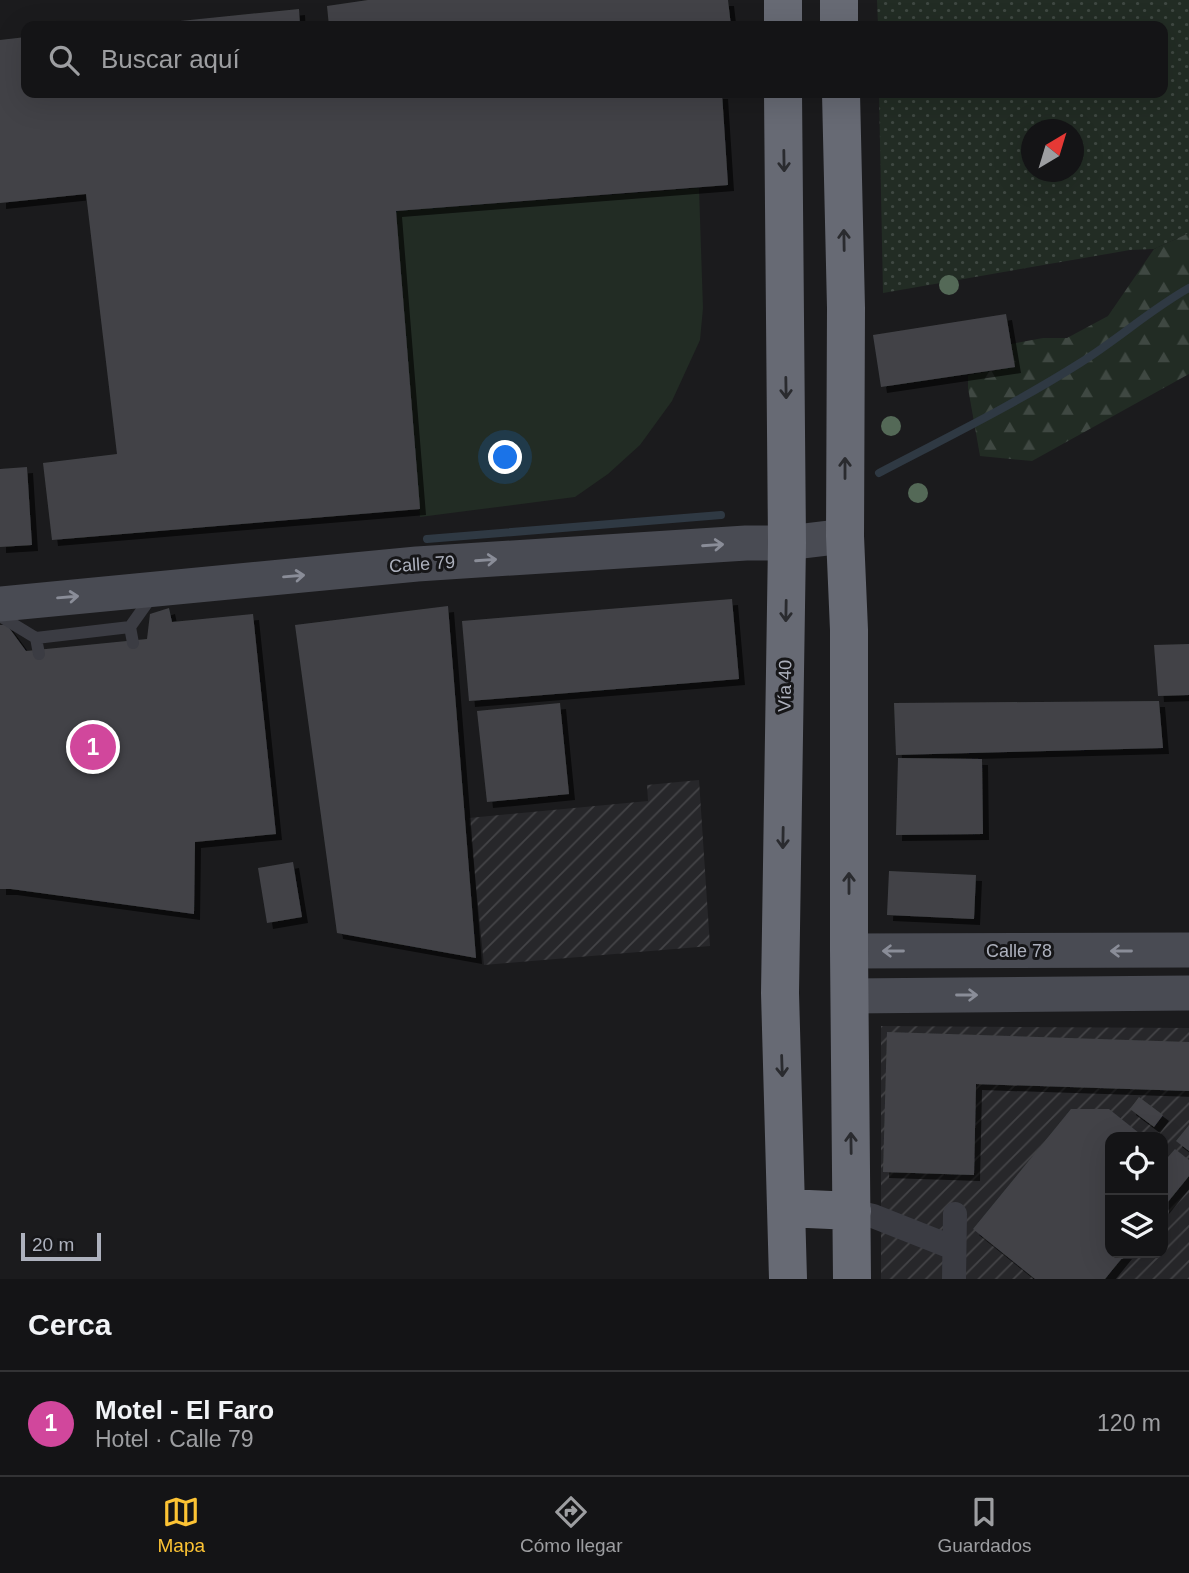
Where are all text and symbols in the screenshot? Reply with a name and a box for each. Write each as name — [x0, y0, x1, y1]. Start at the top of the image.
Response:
search box — [21, 21, 1168, 98]
icon: search — [45, 41, 83, 79]
text: Buscar aquí — [101, 44, 240, 74]
north arrow — [1021, 119, 1084, 182]
one-way arrow — [777, 149, 791, 172]
one-way arrow — [837, 229, 851, 252]
one-way arrow — [779, 377, 793, 400]
your location — [488, 440, 522, 474]
one-way arrow — [838, 456, 852, 479]
one-way arrow — [701, 538, 723, 551]
street label: Calle 79 — [388, 552, 456, 576]
one-way arrow — [474, 553, 497, 566]
one-way arrow — [283, 569, 305, 582]
one-way arrow — [56, 591, 79, 604]
one-way arrow — [780, 599, 793, 622]
street label: Vía 40 — [775, 660, 795, 712]
pin: 1 — [70, 721, 116, 773]
one-way arrow — [776, 827, 789, 850]
one-way arrow — [842, 872, 856, 895]
street label: Calle 78 — [986, 941, 1052, 961]
one-way arrow — [882, 944, 905, 958]
one-way arrow — [1110, 944, 1133, 958]
one-way arrow — [955, 988, 978, 1002]
one-way arrow — [776, 1054, 789, 1077]
one-way arrow — [845, 1132, 858, 1155]
map controls — [1105, 1132, 1168, 1258]
button: locate — [1105, 1132, 1168, 1195]
button: layers — [1105, 1195, 1168, 1258]
scale bar — [21, 1230, 102, 1262]
text: 20 m — [32, 1234, 74, 1255]
text: Cerca — [28, 1308, 111, 1341]
text: Motel - El Faro — [95, 1395, 274, 1425]
text: 1 — [45, 1410, 57, 1436]
text: 120 m — [1097, 1410, 1161, 1436]
text: Hotel · Calle 79 — [95, 1426, 254, 1452]
tab: Mapa — [158, 1493, 205, 1557]
tab: Cómo llegar — [520, 1493, 622, 1557]
tab: Guardados — [937, 1493, 1031, 1557]

